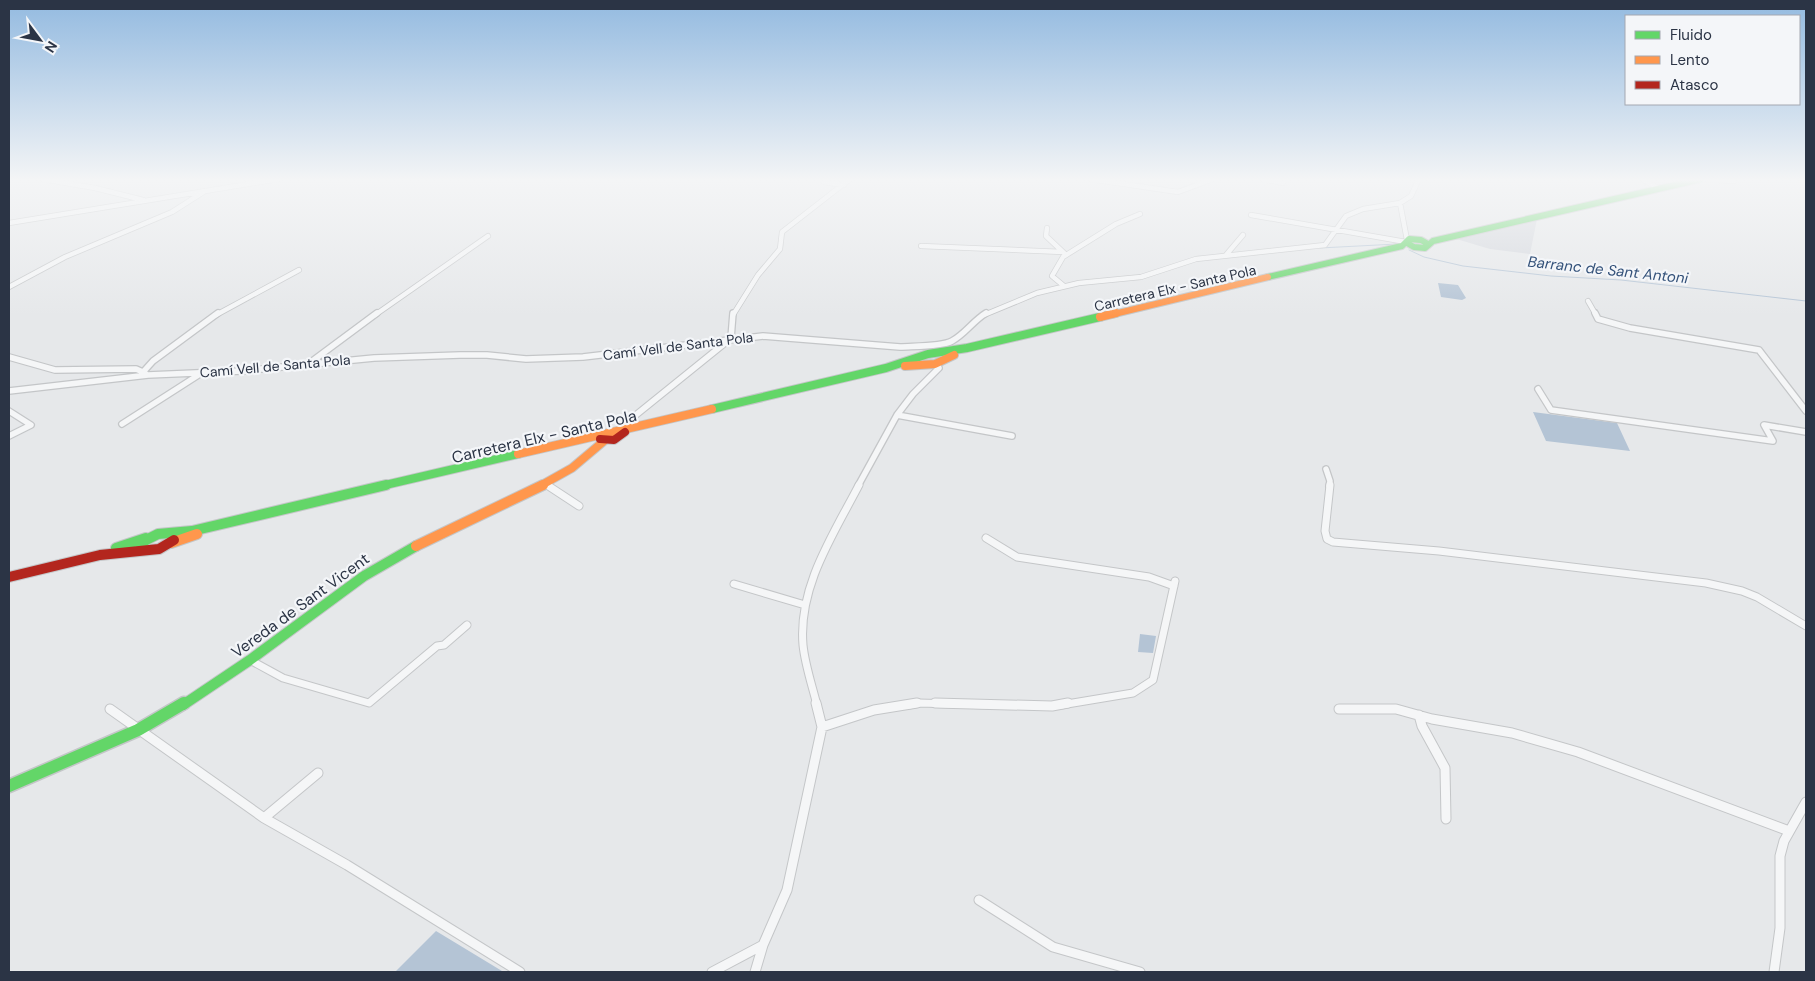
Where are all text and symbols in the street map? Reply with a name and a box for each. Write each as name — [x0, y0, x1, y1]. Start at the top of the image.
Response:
north arrow — [15, 15, 65, 65]
legend — [1625, 15, 1800, 105]
text: Fluido — [1670, 25, 1712, 45]
text: N — [41, 38, 61, 56]
text: Lento — [1670, 50, 1709, 70]
text: Atasco — [1670, 75, 1718, 95]
water label: Barranc de Sant Antoni — [1527, 252, 1690, 288]
street label: Carretera Elx - Santa Pola — [1092, 261, 1258, 315]
street label: Camí Vell de Santa Pola — [602, 328, 754, 364]
street label: Camí Vell de Santa Pola — [199, 350, 351, 382]
street label: Carretera Elx - Santa Pola — [450, 405, 639, 468]
street label: Vereda de Sant Vicent — [227, 548, 374, 663]

